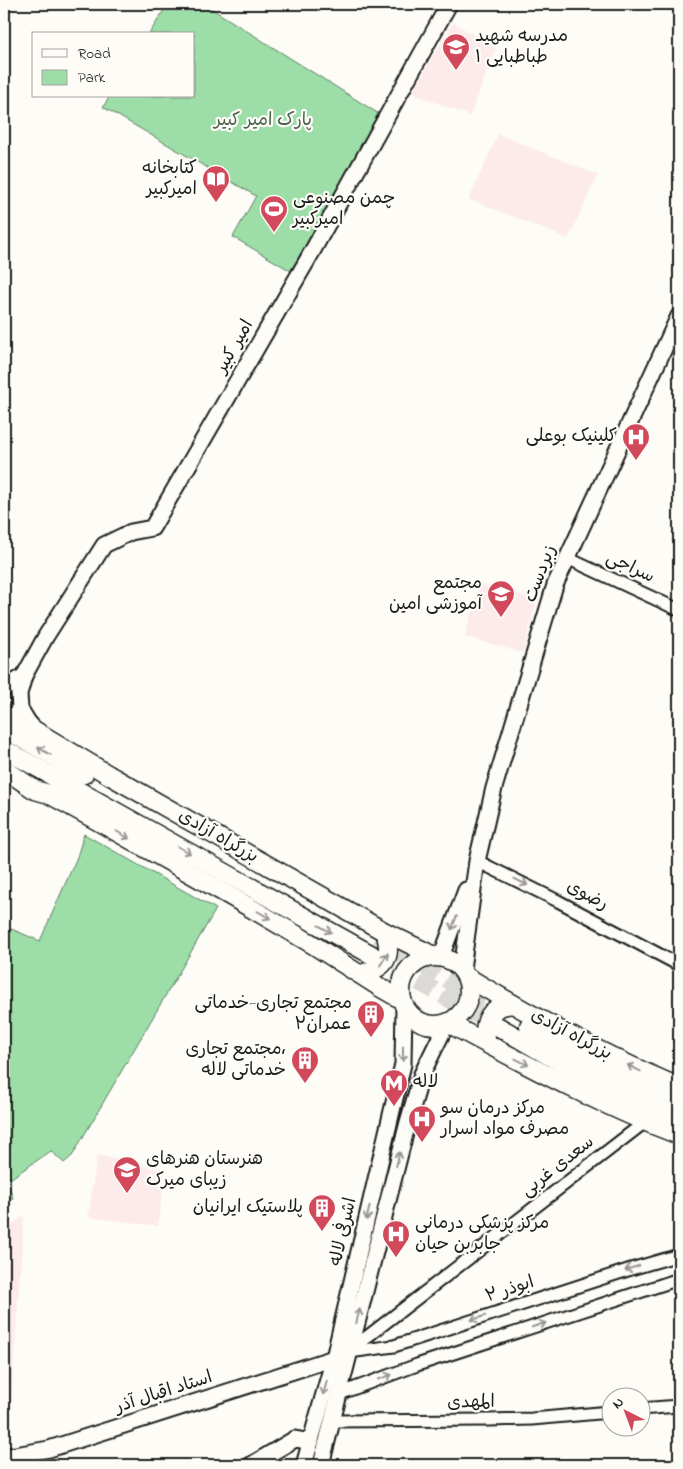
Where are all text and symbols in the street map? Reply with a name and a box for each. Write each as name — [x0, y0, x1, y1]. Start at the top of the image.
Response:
place label: مدرسه شهید طباطبایی ۱ — [475, 24, 568, 71]
legend — [32, 32, 195, 98]
school or university icon: مدرسه شهید طباطبایی ۱ — [441, 32, 471, 71]
text: Road — [78, 43, 111, 65]
text: Park — [78, 67, 106, 89]
park label: پارک امیر کبیر — [212, 108, 312, 134]
place label: کتابخانه امیرکبیر — [142, 156, 197, 203]
library icon: کتابخانه امیرکبیر — [201, 164, 231, 203]
place label: چمن مصنوعی امیرکبیر — [291, 186, 395, 233]
sports icon: چمن مصنوعی امیرکبیر — [259, 194, 289, 233]
street label: امیر کبیر — [208, 315, 261, 381]
hospital icon: کلینیک بوعلی — [621, 422, 651, 461]
place label: کلینیک بوعلی — [526, 424, 617, 450]
street label: زبردست — [518, 541, 564, 607]
street label: سراجی — [602, 546, 658, 590]
place label: مجتمع آموزشی امین — [389, 571, 484, 618]
school or university icon: مجتمع آموزشی امین — [486, 579, 516, 618]
one-way arrow — [38, 746, 52, 756]
street label: بزرگراه آزادی — [173, 804, 263, 870]
one-way arrow — [115, 830, 130, 840]
one-way arrow — [176, 845, 191, 855]
street label: رضوی — [561, 874, 613, 918]
one-way arrow — [513, 877, 528, 887]
one-way arrow — [256, 911, 271, 921]
one-way arrow — [449, 915, 458, 930]
one-way arrow — [318, 924, 333, 934]
one-way arrow — [378, 952, 389, 966]
place label: مجتمع تجاری-خدماتی عمران۲ — [194, 991, 352, 1038]
building icon: مجتمع تجاری-خدماتی عمران۲ — [356, 999, 386, 1038]
street label: بزرگراه آزادی — [526, 1003, 616, 1067]
place label: مجتمع تجاری، خدماتی لاله — [186, 1037, 286, 1084]
building icon: مجتمع تجاری، خدماتی لاله — [290, 1045, 320, 1084]
one-way arrow — [398, 1046, 408, 1062]
one-way arrow — [514, 1058, 529, 1067]
one-way arrow — [627, 1063, 642, 1073]
metro station icon: لاله — [379, 1068, 409, 1107]
place label: لاله — [413, 1070, 438, 1096]
place label: مرکز درمان سو مصرف مواد اسرار — [439, 1096, 569, 1143]
hospital icon: مرکز درمان سو مصرف مواد اسرار — [407, 1104, 437, 1143]
street label: سعدی غربی — [516, 1130, 600, 1204]
place label: هنرستان هنرهای زیبای میرک — [146, 1147, 263, 1194]
one-way arrow — [394, 1151, 404, 1167]
school or university icon: هنرستان هنرهای زیبای میرک — [112, 1155, 142, 1194]
building icon: پلاستیک ایرانیان — [307, 1193, 337, 1232]
place label: پلاستیک ایرانیان — [193, 1195, 303, 1221]
street label: اشرفی لاله — [323, 1195, 364, 1269]
one-way arrow — [363, 1204, 372, 1220]
place label: مرکز پزشکی درمانی جابربن حیان — [415, 1211, 549, 1258]
hospital icon: مرکز پزشکی درمانی جابربن حیان — [381, 1219, 411, 1258]
one-way arrow — [625, 1264, 641, 1274]
street label: ابوذر ۲ — [482, 1270, 538, 1310]
one-way arrow — [354, 1309, 364, 1325]
one-way arrow — [470, 1314, 486, 1324]
one-way arrow — [531, 1320, 546, 1329]
street label: استاد اقبال آذر — [110, 1365, 216, 1422]
one-way arrow — [377, 1372, 392, 1381]
one-way arrow — [320, 1379, 329, 1395]
north arrow — [600, 1386, 650, 1436]
street label: المهدی — [447, 1390, 495, 1416]
text: N — [608, 1392, 629, 1414]

